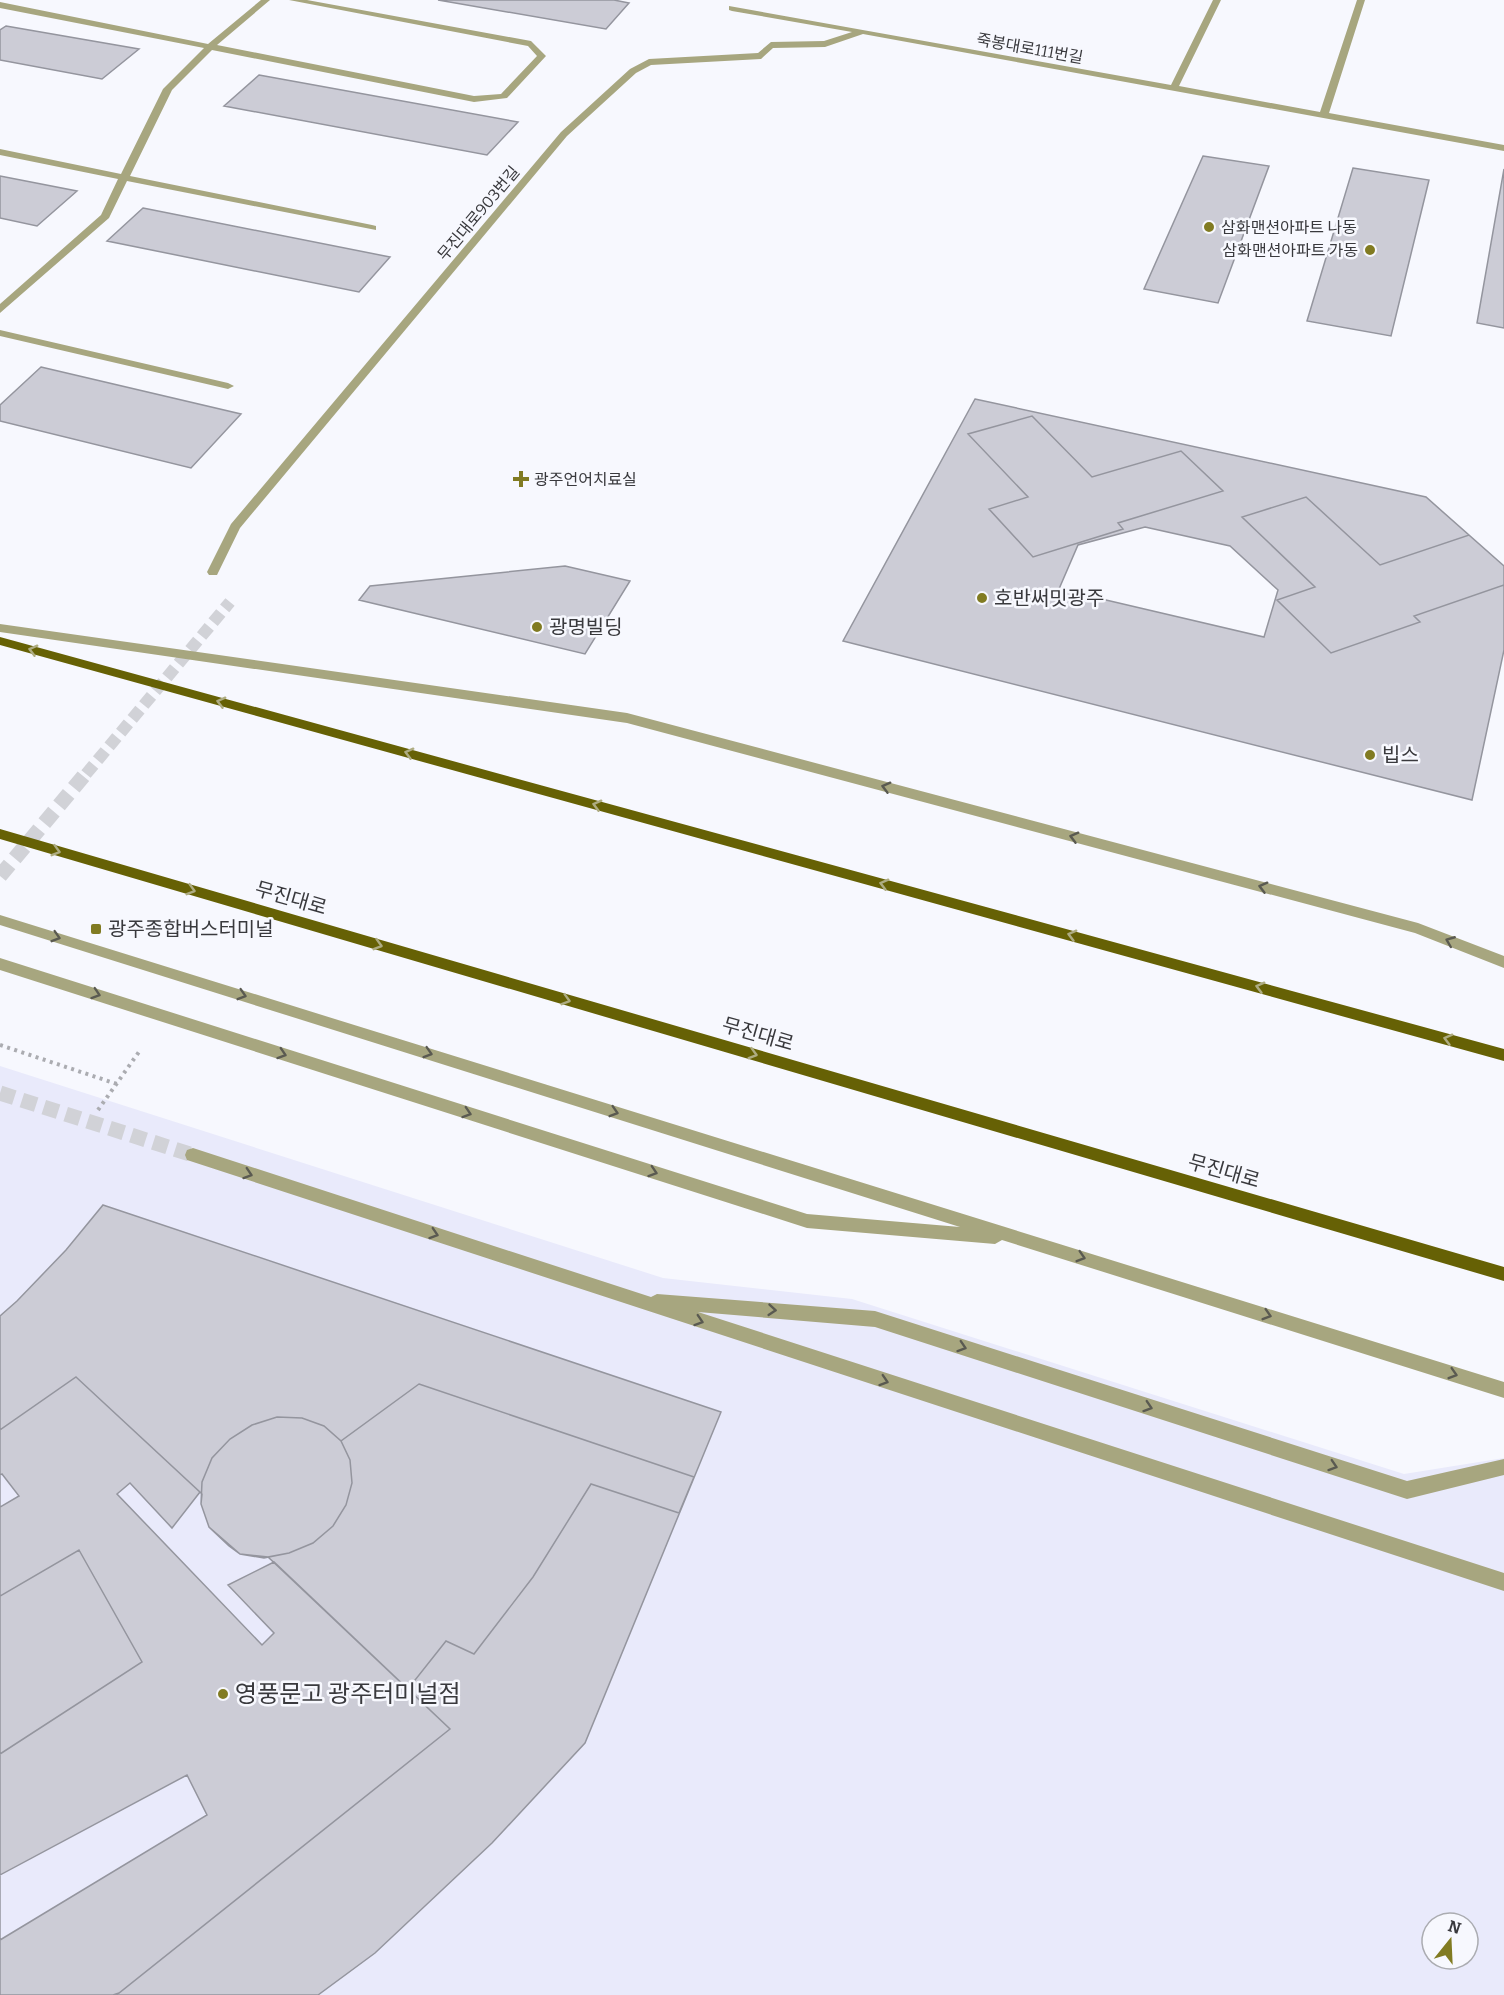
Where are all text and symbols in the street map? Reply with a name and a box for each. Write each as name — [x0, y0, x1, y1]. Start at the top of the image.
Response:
street label: 죽봉대로111번길 — [975, 30, 1085, 67]
street label: 무진대로903번길 — [433, 162, 523, 264]
place label: 삼화맨션아파트 나동 — [1221, 218, 1357, 237]
marker: 삼화맨션아파트 나동 — [1202, 220, 1216, 234]
place label: 삼화맨션아파트 가동 — [1222, 241, 1358, 260]
marker: 삼화맨션아파트 가동 — [1363, 243, 1377, 257]
marker: 광주언어치료실 — [512, 470, 530, 488]
place label: 광주언어치료실 — [534, 470, 637, 489]
place label: 호반써밋광주 — [994, 586, 1104, 610]
marker: 호반써밋광주 — [975, 591, 989, 605]
place label: 광명빌딩 — [549, 615, 623, 639]
marker: 광명빌딩 — [530, 620, 544, 634]
one-way arrow — [28, 645, 39, 657]
one-way arrow — [216, 696, 226, 709]
place label: 빕스 — [1382, 743, 1419, 767]
one-way arrow — [404, 748, 414, 761]
marker: 빕스 — [1363, 748, 1377, 762]
one-way arrow — [881, 782, 891, 794]
one-way arrow — [592, 800, 603, 812]
one-way arrow — [1069, 832, 1080, 844]
one-way arrow — [50, 844, 61, 856]
street label: 무진대로 — [252, 876, 330, 920]
one-way arrow — [879, 879, 889, 891]
one-way arrow — [1258, 882, 1268, 894]
one-way arrow — [185, 883, 196, 895]
place label: 광주종합버스터미널 — [108, 917, 274, 941]
marker: 광주종합버스터미널 — [89, 922, 103, 936]
one-way arrow — [50, 930, 61, 942]
one-way arrow — [1067, 930, 1077, 943]
one-way arrow — [1445, 936, 1456, 948]
one-way arrow — [372, 938, 383, 950]
one-way arrow — [1255, 982, 1266, 994]
one-way arrow — [90, 987, 101, 1000]
one-way arrow — [236, 988, 247, 1000]
one-way arrow — [560, 993, 570, 1005]
street label: 무진대로 — [719, 1012, 797, 1056]
one-way arrow — [1443, 1034, 1454, 1046]
one-way arrow — [276, 1046, 287, 1059]
one-way arrow — [422, 1046, 433, 1059]
one-way arrow — [747, 1047, 758, 1059]
one-way arrow — [608, 1104, 619, 1117]
one-way arrow — [461, 1106, 472, 1118]
street label: 무진대로 — [1185, 1149, 1263, 1193]
one-way arrow — [647, 1165, 658, 1177]
one-way arrow — [242, 1166, 253, 1179]
one-way arrow — [428, 1227, 439, 1239]
one-way arrow — [1075, 1250, 1086, 1262]
one-way arrow — [767, 1304, 776, 1317]
one-way arrow — [1261, 1308, 1272, 1321]
one-way arrow — [693, 1313, 704, 1326]
one-way arrow — [956, 1340, 967, 1352]
one-way arrow — [1447, 1367, 1458, 1379]
one-way arrow — [878, 1374, 889, 1386]
one-way arrow — [1142, 1400, 1153, 1412]
one-way arrow — [1327, 1459, 1338, 1471]
place label: 영풍문고 광주터미널점 — [235, 1680, 461, 1708]
marker: 영풍문고 광주터미널점 — [216, 1687, 230, 1701]
north arrow — [1420, 1911, 1480, 1971]
text: N — [1446, 1916, 1463, 1938]

